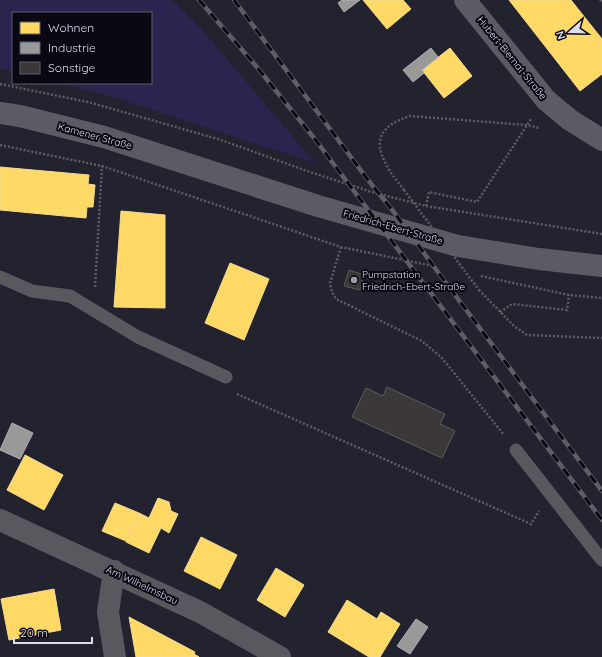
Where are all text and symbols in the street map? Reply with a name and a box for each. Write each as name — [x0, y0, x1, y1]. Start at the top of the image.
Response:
legend — [12, 12, 152, 84]
north arrow — [550, 12, 590, 52]
street label: Hubert-Biernat-Straße — [474, 14, 550, 103]
text: Wohnen — [48, 20, 94, 35]
text: N — [553, 29, 569, 42]
text: Industrie — [48, 40, 96, 55]
text: Sonstige — [48, 60, 95, 75]
street label: Kamener Straße — [57, 120, 134, 152]
street label: Friedrich-Ebert-Straße — [342, 207, 445, 248]
place label: Pumpstation Friedrich-Ebert-Straße — [362, 268, 465, 293]
marker: Pumpstation Friedrich-Ebert-Straße — [349, 275, 359, 285]
street label: Am Wilhelmsbau — [104, 563, 180, 607]
scale bar — [14, 619, 92, 645]
text: 20 m — [20, 625, 48, 640]

